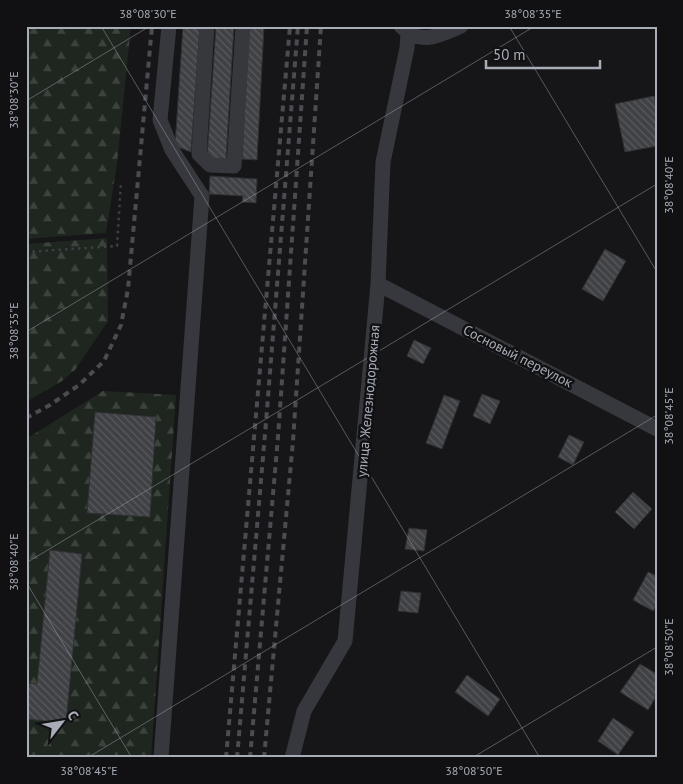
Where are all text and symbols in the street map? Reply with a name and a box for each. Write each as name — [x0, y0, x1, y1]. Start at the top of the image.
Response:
text: 38°08'30"E — [119, 6, 177, 21]
text: 38°08'35"E — [504, 6, 562, 21]
scale bar — [486, 38, 599, 70]
text: 50 m — [493, 45, 526, 64]
text: 38°08'30"E — [6, 71, 21, 129]
text: 38°08'40"E — [661, 156, 676, 214]
text: 38°08'35"E — [6, 302, 21, 360]
street label: Сосновый переулок — [460, 321, 576, 392]
street label: улица Железнодорожная — [352, 324, 384, 478]
text: 38°08'45"E — [661, 387, 676, 445]
text: 38°08'40"E — [6, 533, 21, 591]
text: 38°08'50"E — [661, 618, 676, 676]
north arrow — [38, 696, 88, 746]
text: С — [63, 707, 83, 723]
text: 38°08'45"E — [60, 763, 118, 778]
text: 38°08'50"E — [445, 763, 503, 778]

